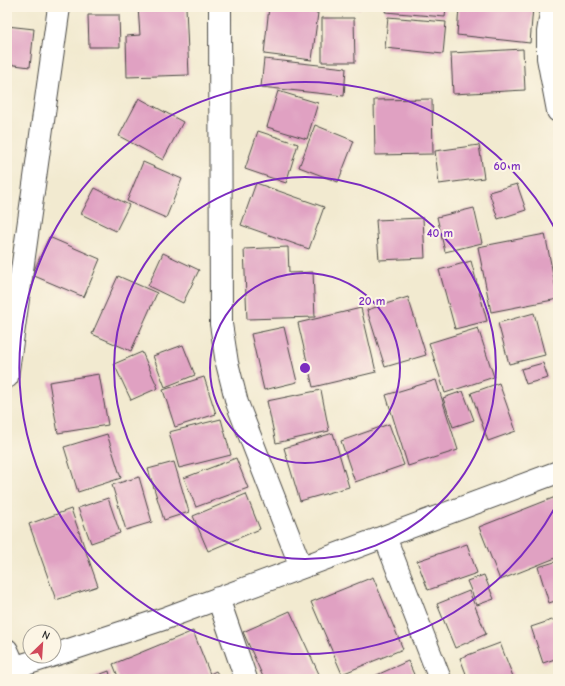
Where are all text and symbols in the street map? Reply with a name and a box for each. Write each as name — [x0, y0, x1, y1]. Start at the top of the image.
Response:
text: 60 m — [494, 159, 520, 173]
text: 40 m — [427, 226, 453, 240]
text: 20 m — [359, 294, 385, 308]
centre of rings — [298, 361, 312, 375]
north arrow — [22, 624, 62, 664]
text: N — [40, 628, 52, 643]

